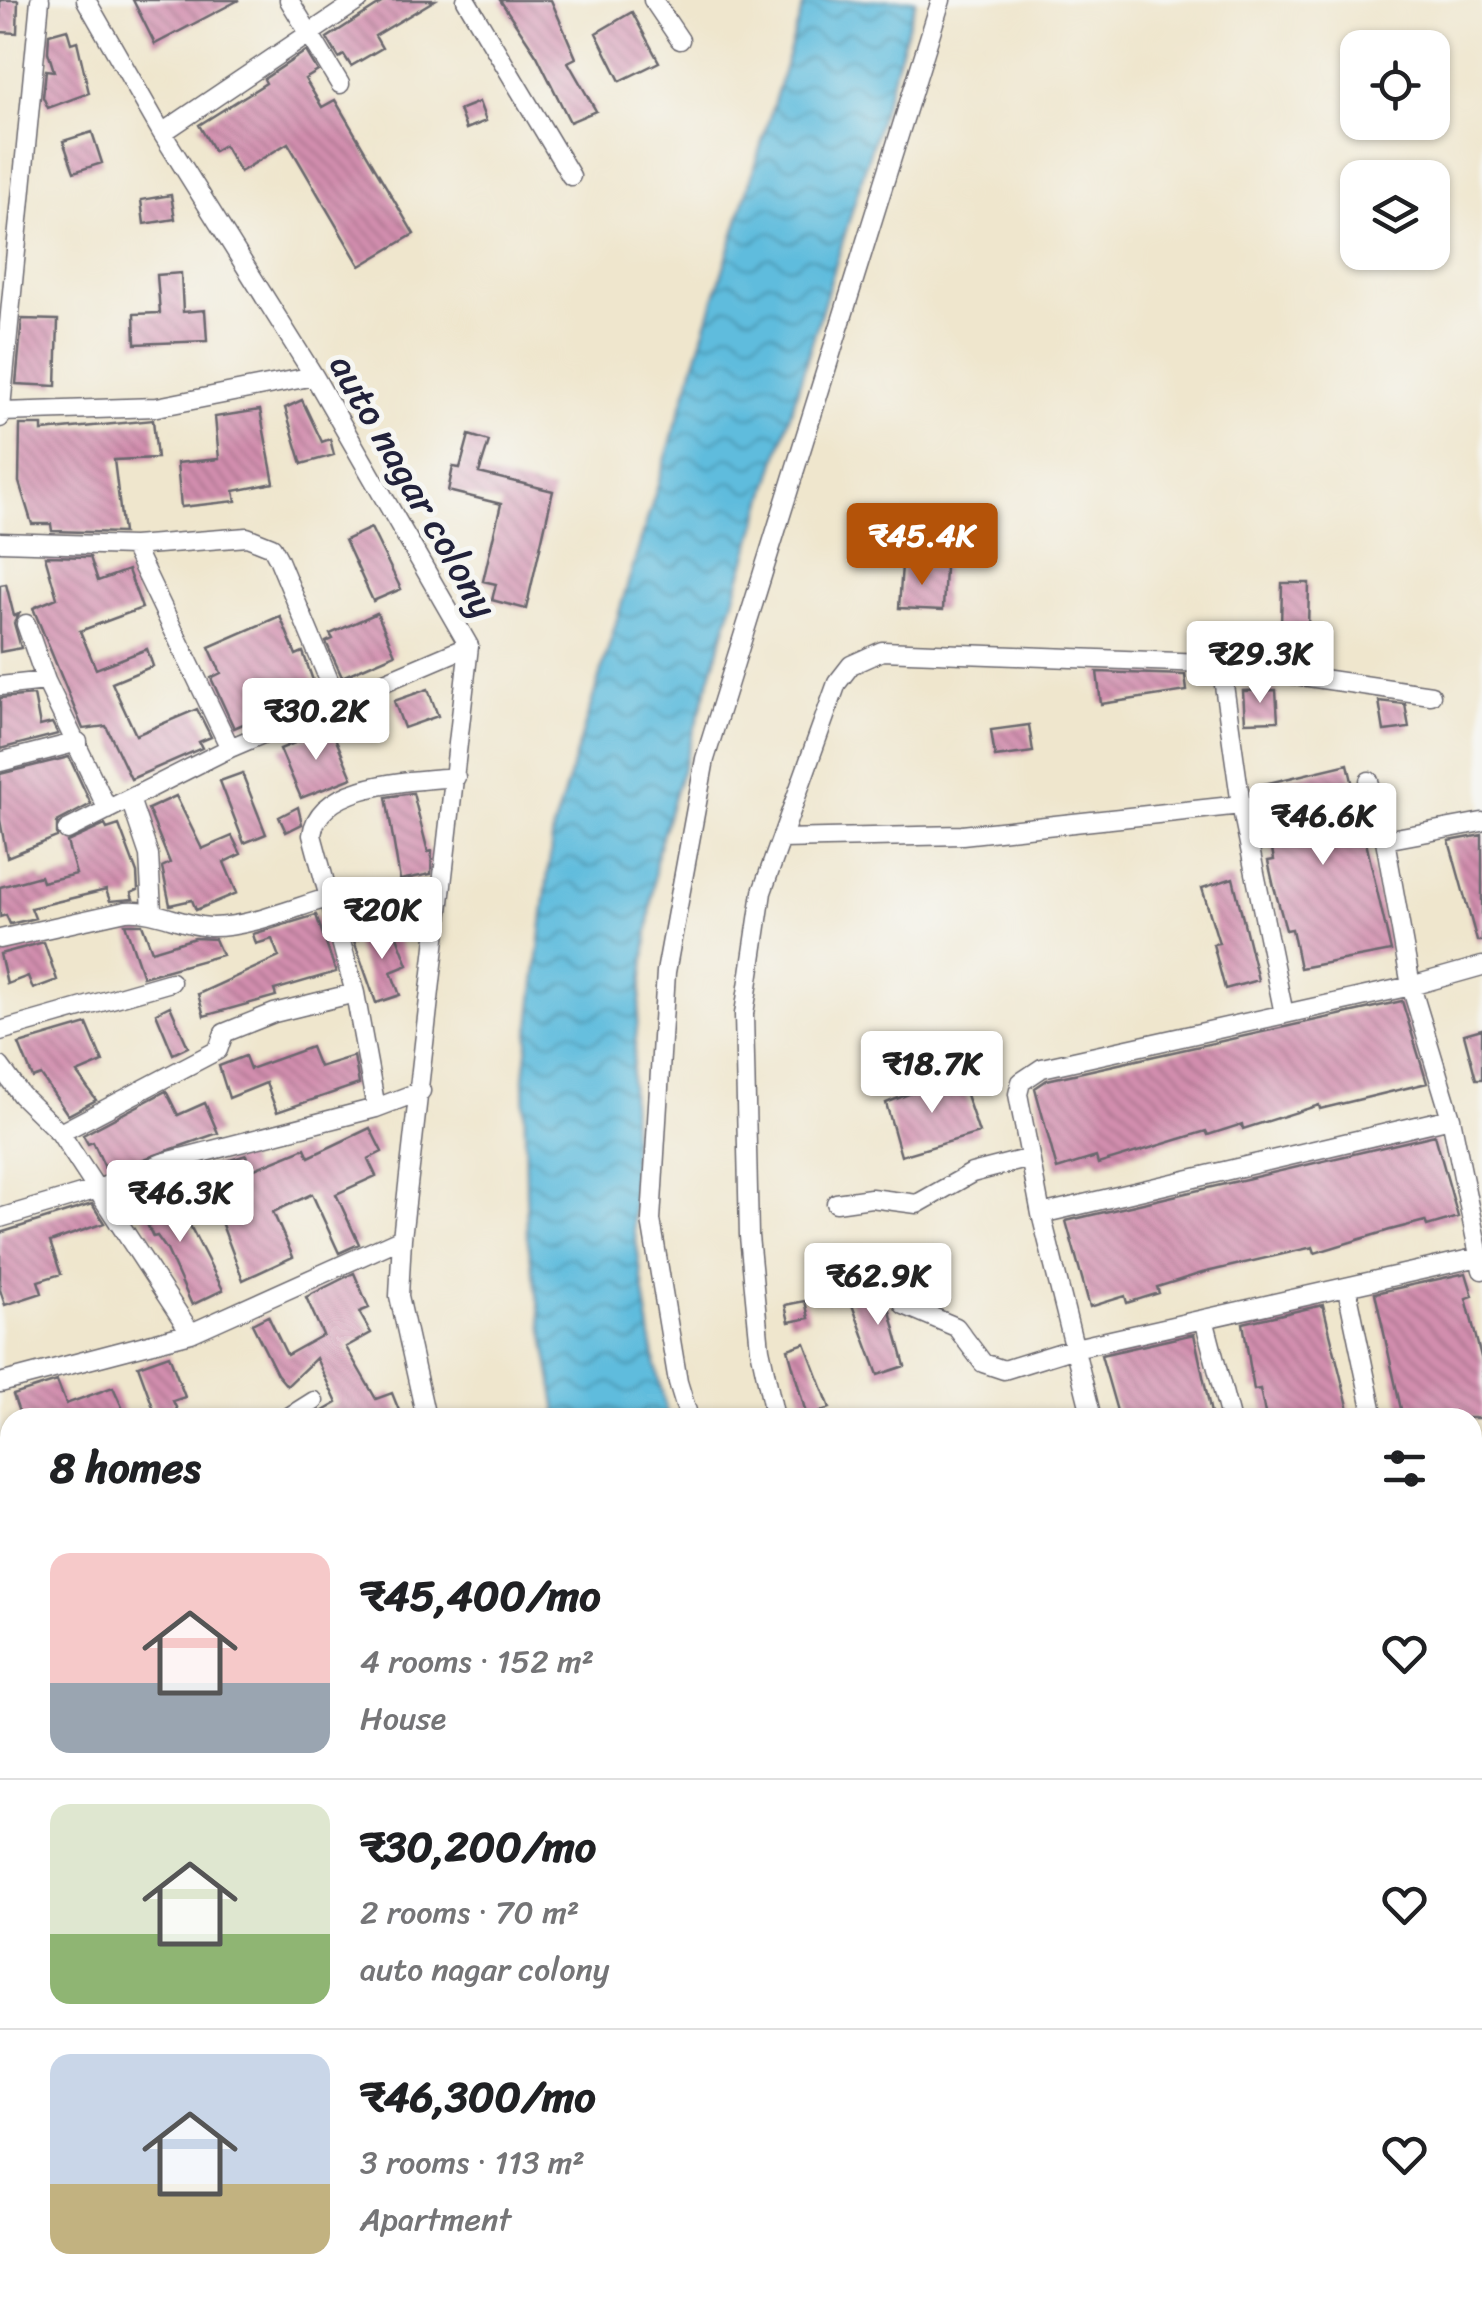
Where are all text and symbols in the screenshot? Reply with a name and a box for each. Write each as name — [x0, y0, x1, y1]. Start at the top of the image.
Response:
map controls — [1340, 30, 1450, 270]
button: locate — [1340, 30, 1450, 140]
button: layers — [1340, 160, 1450, 270]
street label: auto nagar colony — [310, 341, 516, 631]
pin: ₹45.4K — [841, 503, 1003, 588]
text: ₹45.4K — [869, 507, 975, 564]
pin: ₹29.3K — [1179, 621, 1341, 706]
text: ₹29.3K — [1209, 625, 1311, 682]
pin: ₹30.2K — [235, 678, 397, 763]
text: ₹30.2K — [264, 682, 368, 739]
pin: ₹46.6K — [1242, 783, 1404, 868]
text: ₹46.6K — [1271, 787, 1375, 844]
pin: ₹20K — [323, 877, 441, 962]
text: ₹20K — [344, 881, 420, 938]
pin: ₹18.7K — [851, 1031, 1013, 1116]
text: ₹18.7K — [883, 1035, 981, 1092]
pin: ₹46.3K — [99, 1160, 261, 1245]
text: ₹46.3K — [129, 1164, 231, 1221]
pin: ₹62.9K — [797, 1243, 959, 1328]
text: ₹62.9K — [826, 1247, 930, 1304]
text: 8 homes — [50, 1431, 201, 1505]
icon: filters — [1377, 1441, 1432, 1496]
text: ₹45,400/mo — [360, 1559, 601, 1633]
icon: home — [130, 1593, 250, 1713]
icon: heart — [1377, 1626, 1432, 1681]
text: 4 rooms · 152 m² — [360, 1633, 594, 1690]
text: House — [360, 1690, 446, 1747]
text: ₹30,200/mo — [360, 1810, 596, 1884]
icon: home — [130, 1844, 250, 1964]
icon: heart — [1377, 1877, 1432, 1932]
text: 2 rooms · 70 m² — [360, 1884, 579, 1941]
text: auto nagar colony — [360, 1941, 609, 1998]
text: ₹46,300/mo — [360, 2060, 596, 2134]
icon: home — [130, 2094, 250, 2214]
icon: heart — [1377, 2127, 1432, 2182]
text: 3 rooms · 113 m² — [360, 2134, 585, 2191]
text: Apartment — [360, 2191, 511, 2248]

